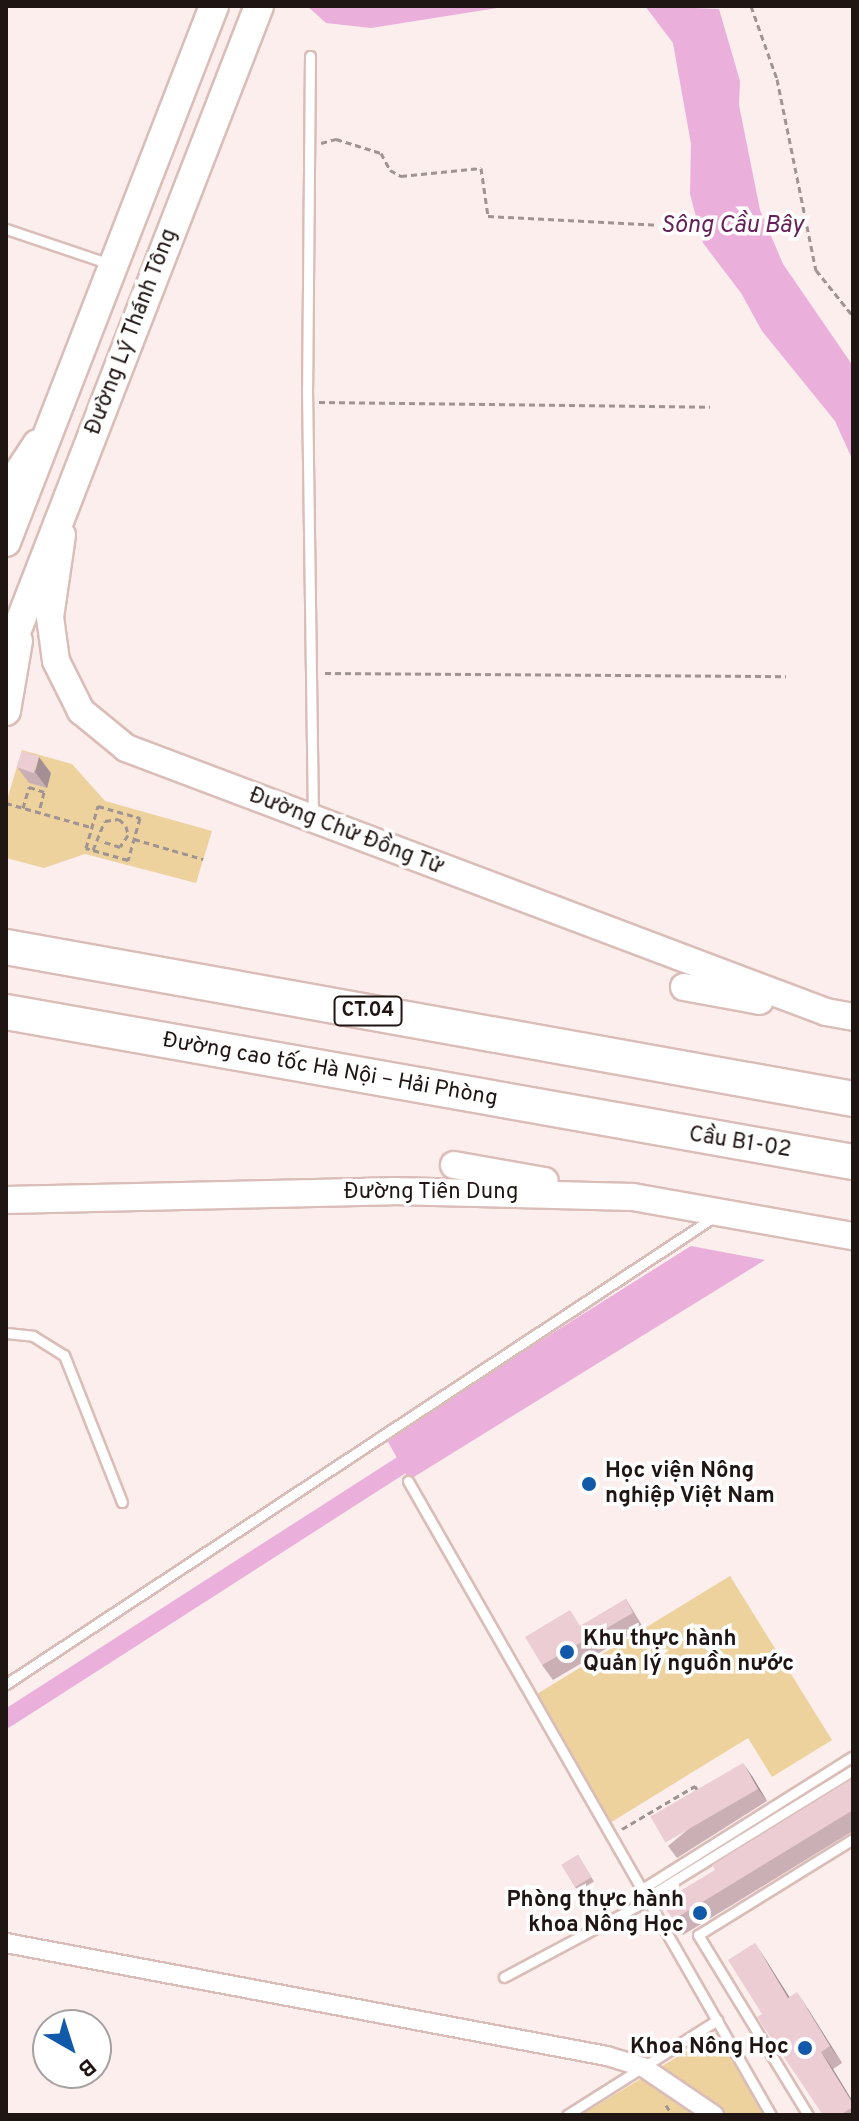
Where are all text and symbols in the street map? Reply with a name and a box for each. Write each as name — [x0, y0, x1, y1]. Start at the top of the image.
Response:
water label: Sông Cầu Bây — [660, 213, 804, 241]
street label: Đường Lý Thánh Tông — [80, 225, 184, 439]
street label: Đường Chử Đồng Tử — [245, 783, 447, 881]
road number: CT.04 — [332, 995, 404, 1027]
street label: Đường cao tốc Hà Nội – Hải Phòng — [160, 1028, 500, 1112]
street label: Cầu B1-02 — [687, 1122, 793, 1164]
street label: Đường Tiên Dung — [343, 1180, 519, 1206]
place label: Học viện Nông nghiệp Việt Nam — [605, 1458, 776, 1510]
marker: Học viện Nông nghiệp Việt Nam — [580, 1475, 598, 1493]
place label: Khu thực hành Quản lý nguồn nước — [583, 1626, 794, 1678]
marker: Khu thực hành Quản lý nguồn nước — [558, 1643, 576, 1661]
place label: Phòng thực hành khoa Nông Học — [507, 1887, 684, 1938]
marker: Phòng thực hành khoa Nông Học — [691, 1904, 709, 1922]
north arrow — [32, 2009, 112, 2089]
place label: Khoa Nông Học — [630, 2035, 789, 2061]
marker: Khoa Nông Học — [796, 2039, 814, 2057]
text: B — [72, 2051, 101, 2082]

